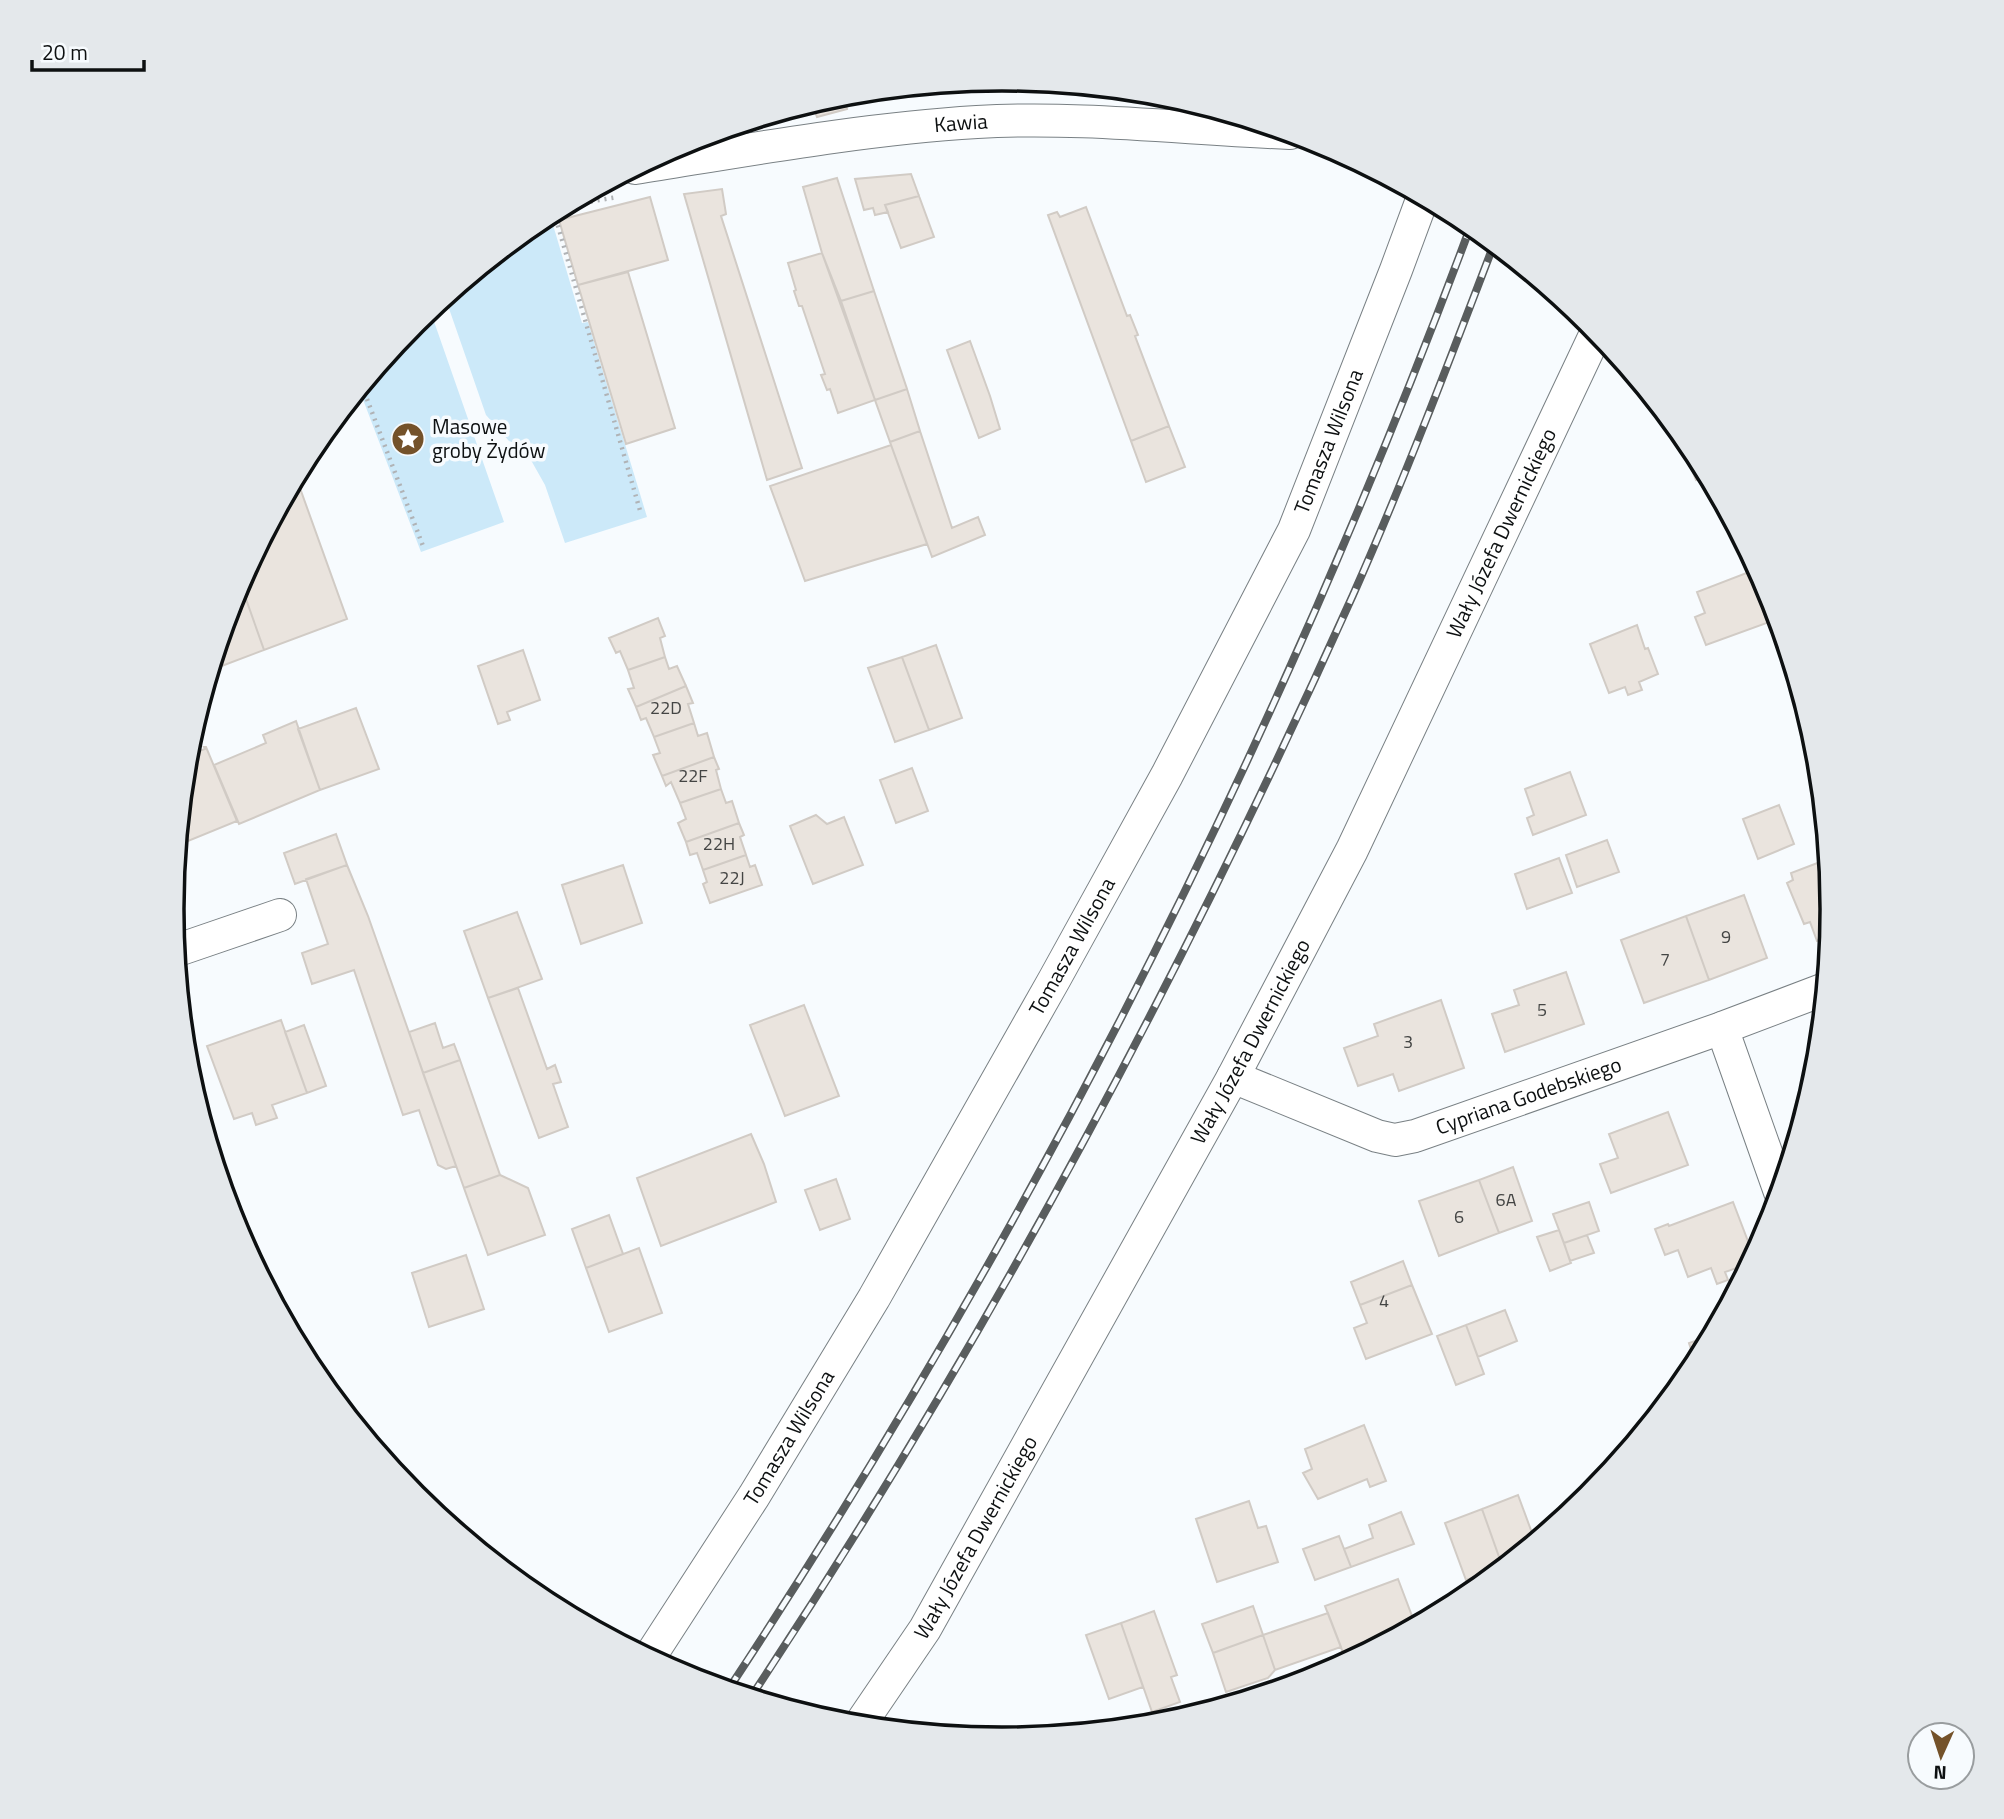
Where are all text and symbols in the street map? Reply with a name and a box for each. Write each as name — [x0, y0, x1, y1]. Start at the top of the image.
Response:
scale bar — [32, 28, 144, 72]
text: 20 m — [42, 36, 88, 68]
street label: Kawia — [933, 104, 989, 140]
street label: Tomasza Wilsona — [1285, 363, 1371, 519]
place label: Masowe groby Żydów — [432, 410, 546, 466]
place icon: Masowe groby Żydów — [389, 420, 427, 458]
street label: Wały Józefa Dwernickiego — [1437, 422, 1564, 643]
house number: 22D — [650, 694, 682, 721]
house number: 22F — [678, 762, 708, 789]
house number: 22H — [703, 830, 735, 857]
house number: 22J — [719, 864, 745, 891]
street label: Tomasza Wilsona — [1020, 871, 1123, 1021]
house number: 9 — [1721, 923, 1731, 950]
street label: Wały Józefa Dwernickiego — [1182, 933, 1318, 1150]
house number: 7 — [1660, 946, 1670, 973]
house number: 5 — [1537, 996, 1547, 1023]
house number: 3 — [1403, 1028, 1413, 1055]
street label: Cypriana Godebskiego — [1431, 1048, 1626, 1142]
house number: 6A — [1496, 1186, 1517, 1213]
house number: 6 — [1454, 1203, 1464, 1230]
house number: 4 — [1379, 1287, 1389, 1314]
street label: Tomasza Wilsona — [735, 1363, 842, 1512]
street label: Wały Józefa Dwernickiego — [905, 1429, 1045, 1646]
north arrow — [1906, 1721, 1976, 1791]
text: N — [1933, 1759, 1947, 1788]

